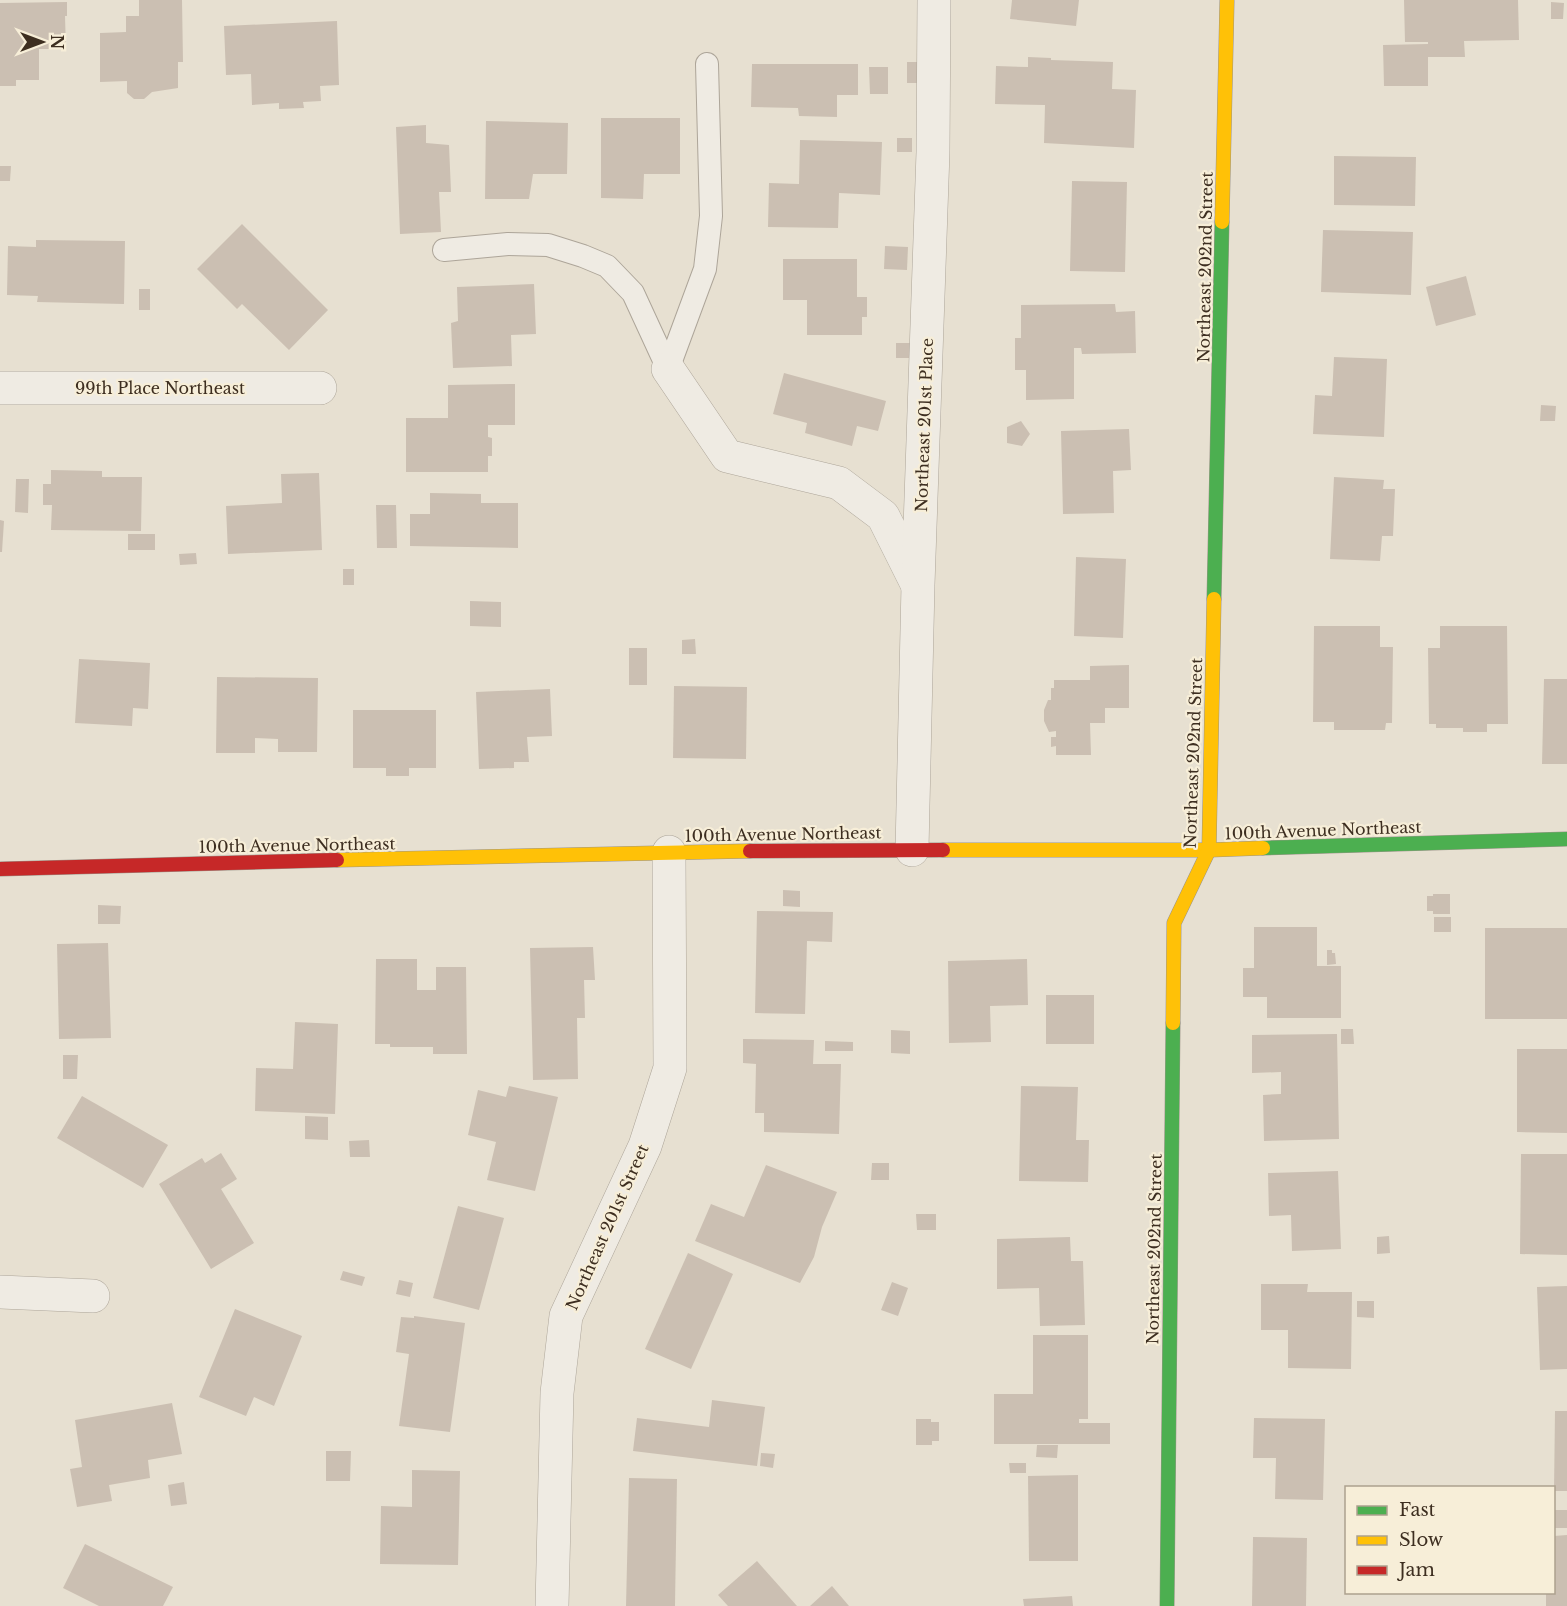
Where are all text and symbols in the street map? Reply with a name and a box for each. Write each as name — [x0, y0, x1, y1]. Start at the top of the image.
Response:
north arrow — [12, 12, 72, 72]
text: N — [47, 34, 67, 50]
street label: Northeast 202nd Street — [1193, 171, 1217, 363]
street label: Northeast 201st Place — [911, 338, 937, 512]
street label: 99th Place Northeast — [75, 378, 245, 398]
street label: Northeast 202nd Street — [1180, 657, 1206, 849]
street label: 100th Avenue Northeast — [1224, 817, 1422, 843]
street label: 100th Avenue Northeast — [684, 822, 882, 846]
street label: 100th Avenue Northeast — [198, 833, 396, 857]
street label: Northeast 201st Street — [561, 1141, 653, 1313]
street label: Northeast 202nd Street — [1142, 1153, 1166, 1345]
legend — [1345, 1486, 1555, 1594]
text: Fast — [1399, 1499, 1436, 1521]
text: Slow — [1399, 1529, 1444, 1551]
text: Jam — [1397, 1559, 1435, 1581]

